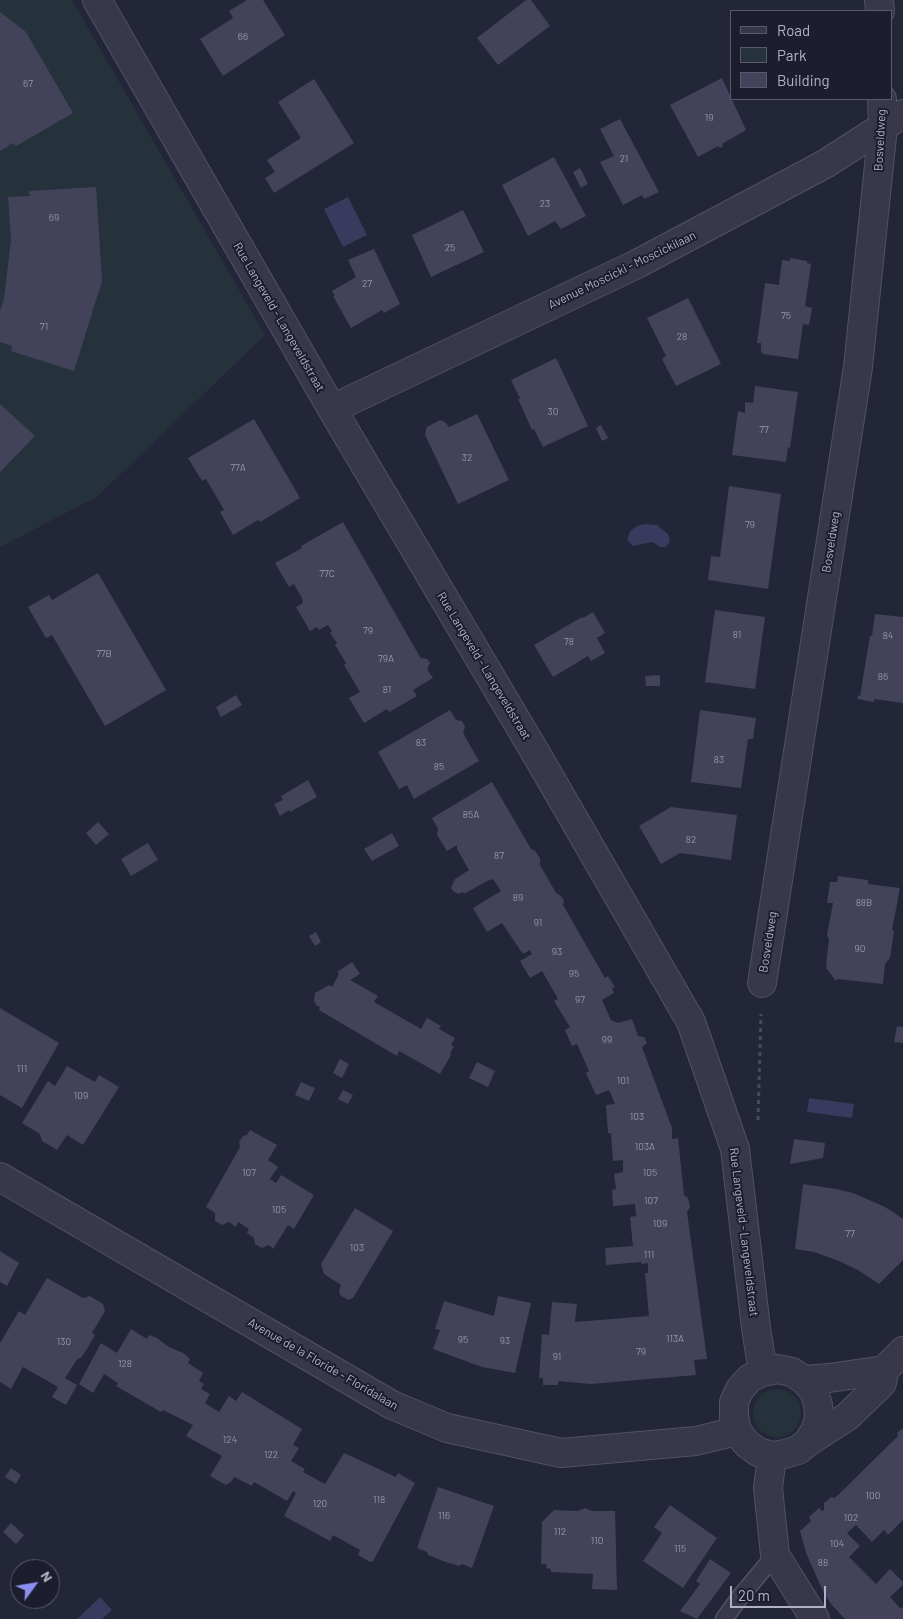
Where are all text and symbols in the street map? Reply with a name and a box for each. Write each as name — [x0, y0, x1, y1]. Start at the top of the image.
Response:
legend — [730, 10, 893, 100]
text: Road — [777, 21, 810, 39]
house number: 66 — [238, 31, 248, 43]
text: Park — [777, 46, 806, 64]
text: Building — [777, 71, 830, 89]
house number: 67 — [23, 78, 33, 90]
street label: Bosveldweg — [871, 109, 889, 171]
house number: 19 — [705, 112, 713, 124]
house number: 21 — [620, 153, 628, 165]
house number: 23 — [540, 198, 550, 210]
house number: 69 — [49, 212, 59, 224]
street label: Avenue Moscicki - Moscickilaan — [546, 228, 698, 312]
street label: Rue Langeveld - Langeveldstraat — [230, 240, 328, 394]
house number: 25 — [445, 242, 455, 254]
house number: 27 — [362, 278, 372, 290]
house number: 75 — [781, 310, 791, 322]
house number: 71 — [40, 321, 48, 333]
house number: 28 — [677, 331, 687, 343]
house number: 30 — [548, 406, 558, 418]
house number: 77 — [759, 424, 769, 436]
house number: 32 — [462, 452, 472, 464]
house number: 77A — [230, 462, 246, 474]
street label: Bosveldweg — [819, 510, 843, 574]
house number: 79 — [745, 519, 755, 531]
house number: 77C — [319, 568, 335, 580]
street label: Rue Langeveld - Langeveldstraat — [434, 590, 534, 742]
house number: 79 — [363, 625, 373, 637]
house number: 81 — [733, 629, 741, 641]
house number: 84 — [883, 630, 893, 642]
house number: 78 — [564, 636, 574, 648]
house number: 77B — [96, 648, 112, 660]
house number: 79A — [378, 653, 394, 665]
house number: 86 — [878, 671, 888, 683]
house number: 81 — [383, 684, 391, 696]
house number: 83 — [416, 737, 426, 749]
house number: 83 — [714, 754, 724, 766]
house number: 85 — [434, 761, 444, 773]
house number: 85A — [463, 809, 479, 821]
house number: 82 — [686, 834, 696, 846]
house number: 87 — [494, 850, 504, 862]
house number: 89 — [513, 892, 523, 904]
house number: 88B — [856, 897, 872, 909]
street label: Bosveldweg — [756, 910, 780, 974]
house number: 91 — [534, 917, 542, 929]
house number: 90 — [855, 943, 865, 955]
house number: 93 — [552, 946, 562, 958]
house number: 95 — [569, 968, 579, 980]
house number: 97 — [575, 994, 585, 1006]
house number: 99 — [602, 1034, 612, 1046]
house number: 111 — [17, 1063, 27, 1075]
house number: 101 — [617, 1075, 629, 1087]
house number: 109 — [74, 1090, 88, 1102]
house number: 103 — [630, 1111, 644, 1123]
house number: 103A — [635, 1141, 655, 1153]
street label: Rue Langeveld - Langeveldstraat — [727, 1147, 761, 1317]
house number: 107 — [242, 1167, 256, 1179]
house number: 105 — [643, 1167, 657, 1179]
house number: 107 — [644, 1195, 658, 1207]
house number: 105 — [272, 1204, 286, 1216]
house number: 109 — [653, 1218, 667, 1230]
house number: 77 — [845, 1228, 855, 1240]
house number: 103 — [350, 1242, 364, 1254]
house number: 111 — [644, 1249, 654, 1261]
street label: Avenue de la Floride - Floridalaan — [245, 1315, 401, 1413]
house number: 113A — [666, 1333, 684, 1345]
house number: 95 — [458, 1334, 468, 1346]
house number: 93 — [500, 1335, 510, 1347]
house number: 130 — [57, 1336, 71, 1348]
house number: 79 — [636, 1346, 646, 1358]
house number: 91 — [553, 1351, 561, 1363]
house number: 128 — [118, 1358, 132, 1370]
house number: 124 — [223, 1434, 237, 1446]
house number: 122 — [264, 1449, 278, 1461]
house number: 100 — [866, 1490, 880, 1502]
house number: 118 — [373, 1494, 385, 1506]
house number: 120 — [313, 1498, 327, 1510]
house number: 116 — [438, 1510, 450, 1522]
house number: 102 — [844, 1512, 858, 1524]
house number: 112 — [554, 1526, 566, 1538]
house number: 110 — [591, 1535, 603, 1547]
house number: 104 — [830, 1538, 844, 1550]
house number: 115 — [674, 1543, 686, 1555]
house number: 88 — [818, 1557, 828, 1569]
north arrow — [10, 1559, 60, 1609]
text: N — [38, 1568, 57, 1585]
scale bar — [733, 1576, 829, 1608]
text: 20 m — [738, 1586, 770, 1604]

